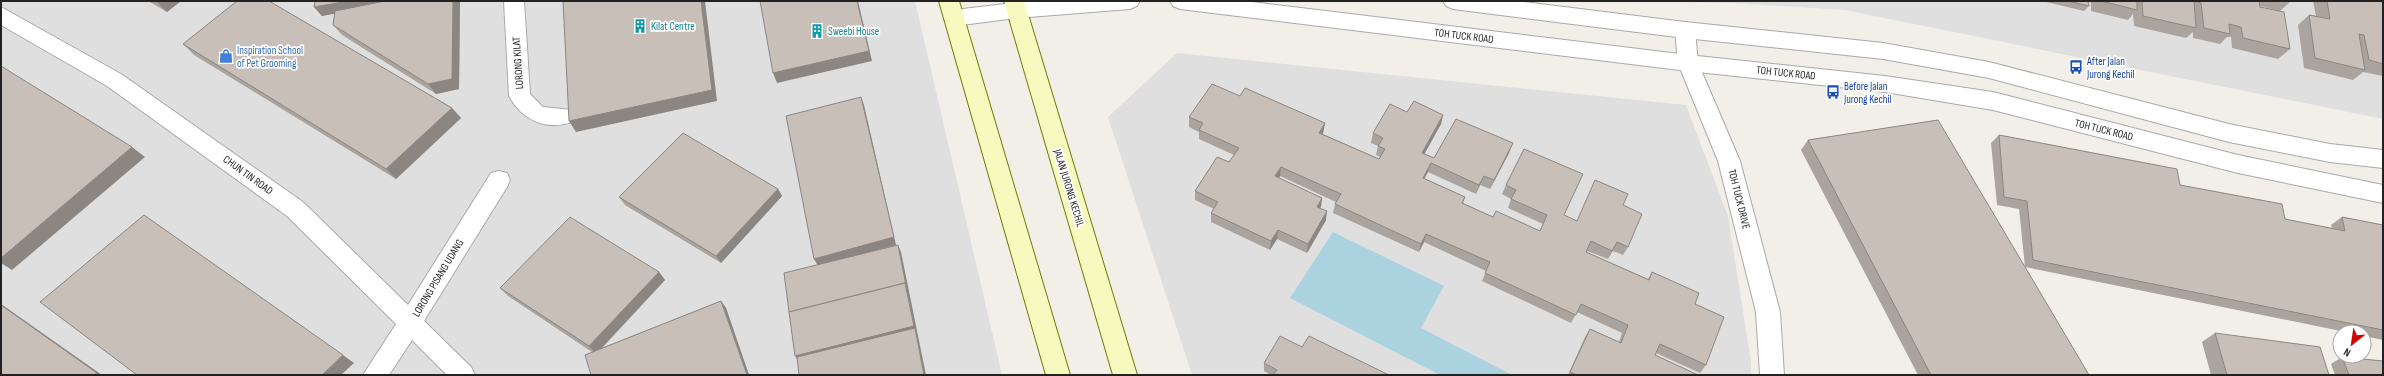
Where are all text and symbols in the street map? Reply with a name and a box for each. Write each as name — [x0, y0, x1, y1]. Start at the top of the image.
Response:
building icon: Kilat Centre — [632, 18, 648, 34]
place label: Kilat Centre — [651, 20, 695, 33]
building icon: Sweebi House — [809, 23, 825, 39]
place label: Sweebi House — [828, 25, 879, 38]
street label: TOH TUCK ROAD — [1434, 26, 1494, 46]
street label: LORONG KILAT — [510, 36, 526, 90]
place label: Inspiration School of Pet Grooming — [237, 44, 303, 70]
shop icon: Inspiration School of Pet Grooming — [218, 48, 234, 64]
place label: After Jalan Jurong Kechil — [2086, 55, 2135, 81]
bus stop icon: After Jalan Jurong Kechil — [2068, 59, 2084, 75]
street label: TOH TUCK ROAD — [1756, 63, 1816, 83]
place label: Before Jalan Jurong Kechil — [1843, 80, 1892, 106]
bus stop icon: Before Jalan Jurong Kechil — [1825, 84, 1841, 100]
street label: TOH TUCK ROAD — [2074, 116, 2134, 144]
street label: JALAN JURONG KECHIL — [1051, 147, 1087, 229]
street label: CHUN TIN ROAD — [221, 153, 275, 197]
street label: TOH TUCK DRIVE — [1725, 168, 1753, 230]
street label: LORONG PISANG UDANG — [410, 237, 466, 319]
north arrow — [2332, 324, 2372, 364]
text: N — [2341, 345, 2353, 359]

